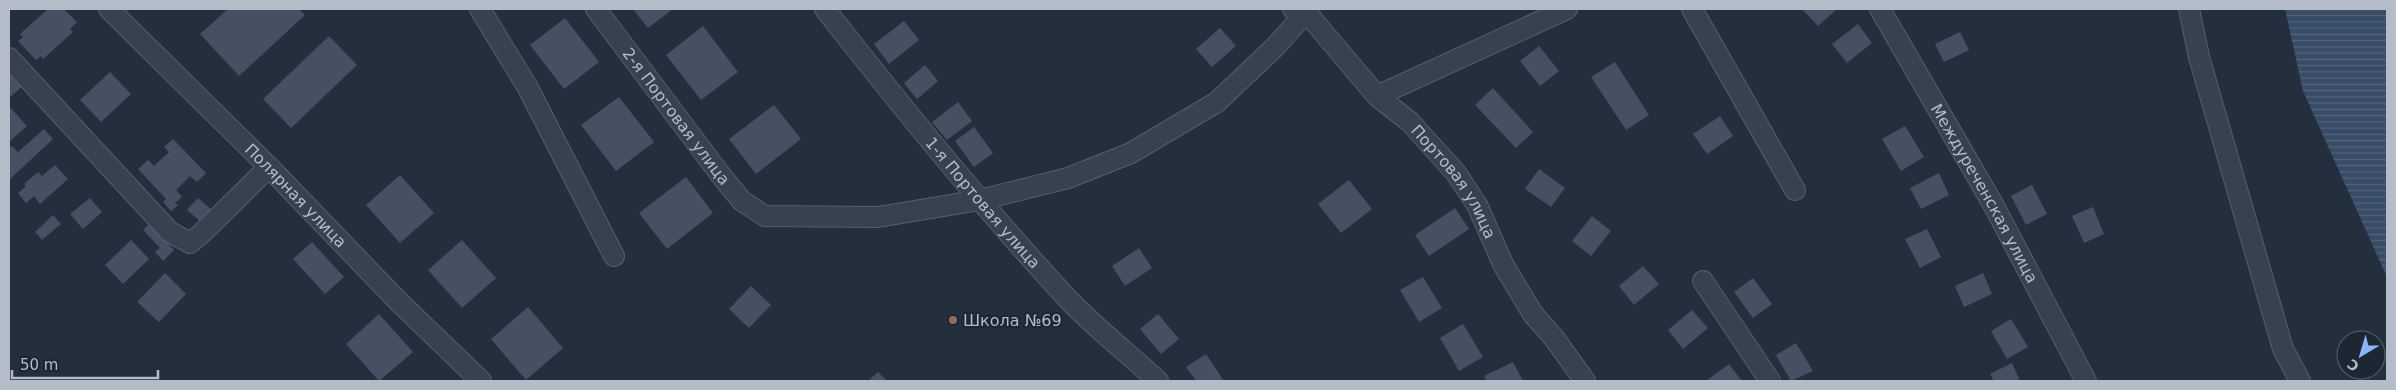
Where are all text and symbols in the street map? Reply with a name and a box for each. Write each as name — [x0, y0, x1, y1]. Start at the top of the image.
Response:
street label: 2-я Портовая улица — [618, 44, 734, 189]
street label: Междуреченская улица — [1927, 100, 2042, 286]
street label: Портовая улица — [1407, 121, 1500, 242]
street label: 1-я Портовая улица — [921, 133, 1044, 272]
street label: Полярная улица — [241, 140, 350, 252]
place label: Школа №69 — [963, 311, 1062, 330]
marker: Школа №69 — [947, 314, 959, 326]
north arrow — [2336, 330, 2386, 380]
scale bar — [12, 348, 159, 380]
text: 50 m — [20, 356, 58, 374]
text: С — [2344, 356, 2362, 375]

